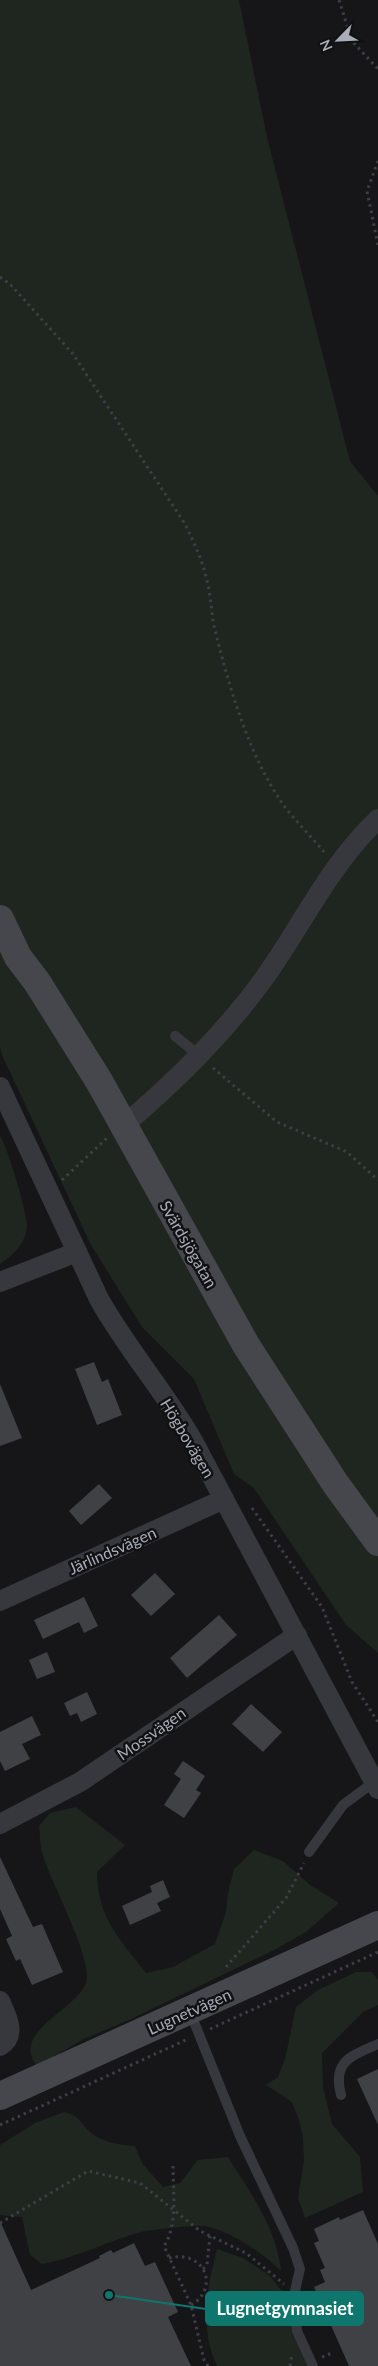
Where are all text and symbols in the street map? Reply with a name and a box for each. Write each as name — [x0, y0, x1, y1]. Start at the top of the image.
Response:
north arrow — [313, 15, 363, 65]
text: N — [316, 37, 336, 54]
street label: Svärdsjögatan — [156, 1197, 222, 1291]
street label: Högbovägen — [157, 1395, 219, 1481]
street label: Järlindsvägen — [65, 1522, 159, 1578]
street label: Mossvägen — [113, 1703, 189, 1763]
street label: Lugnetvägen — [144, 1984, 234, 2038]
callout: Lugnetgymnasiet — [206, 2292, 363, 2325]
text: Lugnetgymnasiet — [216, 2297, 354, 2319]

